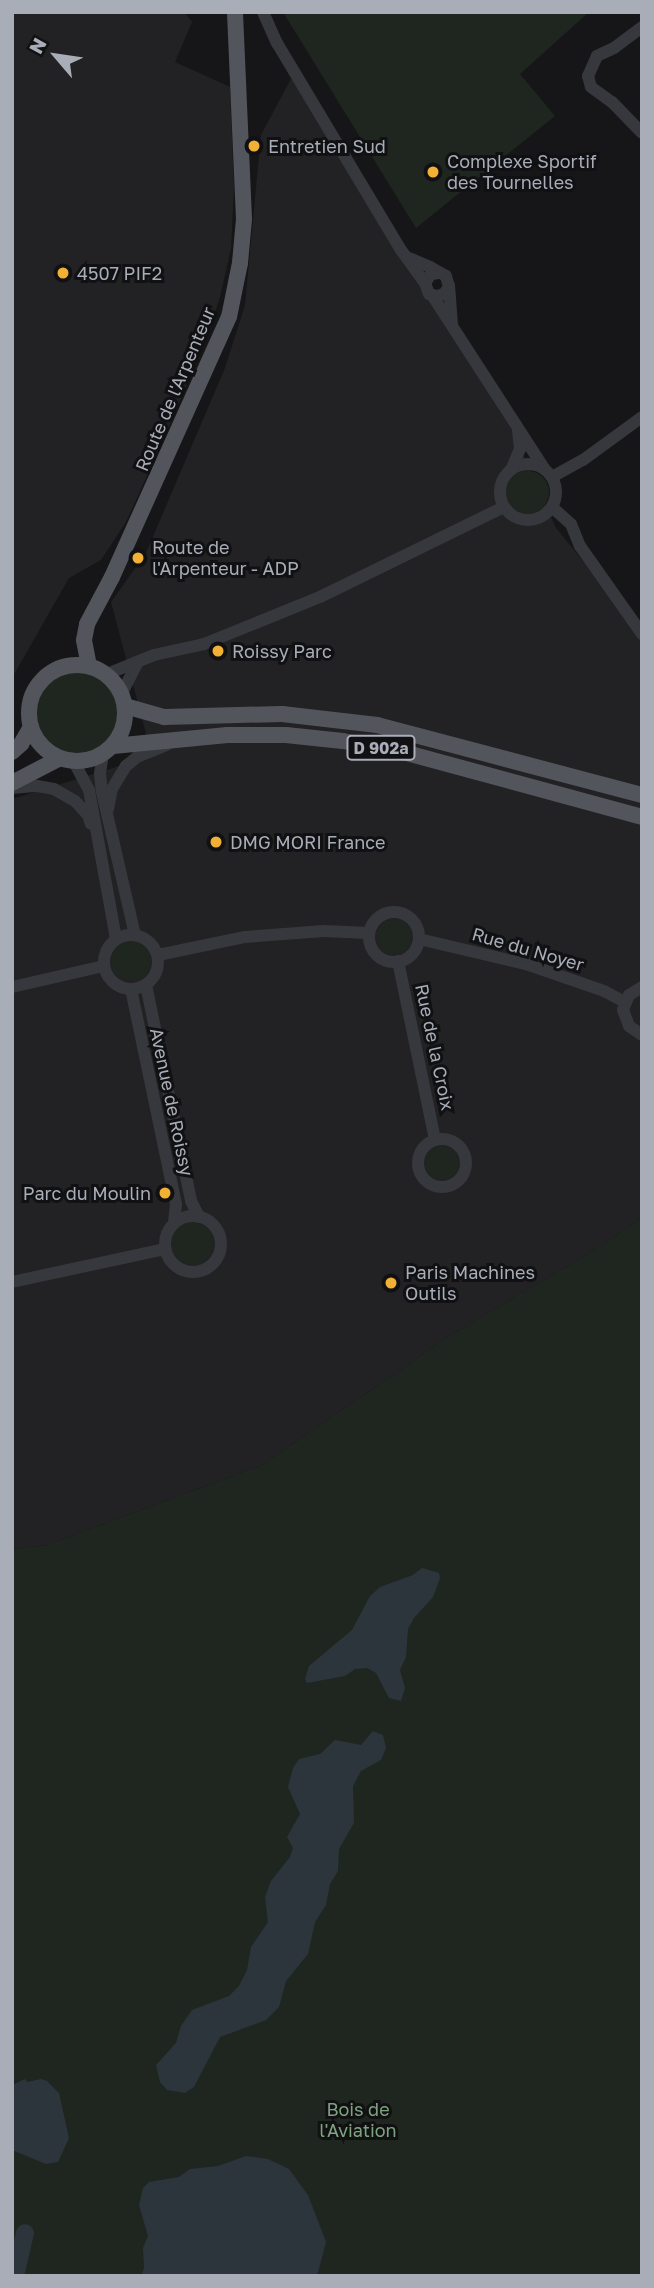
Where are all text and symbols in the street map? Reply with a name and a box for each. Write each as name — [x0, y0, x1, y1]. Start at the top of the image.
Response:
north arrow — [21, 21, 91, 91]
text: N — [24, 34, 51, 57]
place label: Entretien Sud — [268, 135, 386, 157]
marker: Entretien Sud — [246, 138, 262, 154]
place label: Complexe Sportif des Tournelles — [447, 151, 597, 194]
marker: Complexe Sportif des Tournelles — [425, 164, 441, 180]
place label: 4507 PIF2 — [77, 262, 162, 284]
marker: 4507 PIF2 — [55, 265, 71, 281]
street label: Route de l'Arpenteur — [131, 304, 219, 474]
place label: Route de l'Arpenteur - ADP — [152, 537, 299, 580]
marker: Route de l'Arpenteur - ADP — [130, 550, 146, 566]
place label: Roissy Parc — [232, 640, 332, 662]
marker: Roissy Parc — [210, 643, 226, 659]
road number: D 902a — [346, 736, 416, 761]
place label: DMG MORI France — [230, 831, 386, 853]
marker: DMG MORI France — [208, 834, 224, 850]
street label: Rue du Noyer — [470, 923, 586, 975]
street label: Rue de la Croix — [411, 982, 459, 1112]
street label: Avenue de Roissy — [146, 1026, 198, 1178]
place label: Parc du Moulin — [23, 1182, 151, 1204]
marker: Parc du Moulin — [157, 1185, 173, 1201]
place label: Paris Machines Outils — [405, 1262, 535, 1304]
marker: Paris Machines Outils — [383, 1275, 399, 1291]
park label: Bois de l'Aviation — [319, 2099, 397, 2142]

